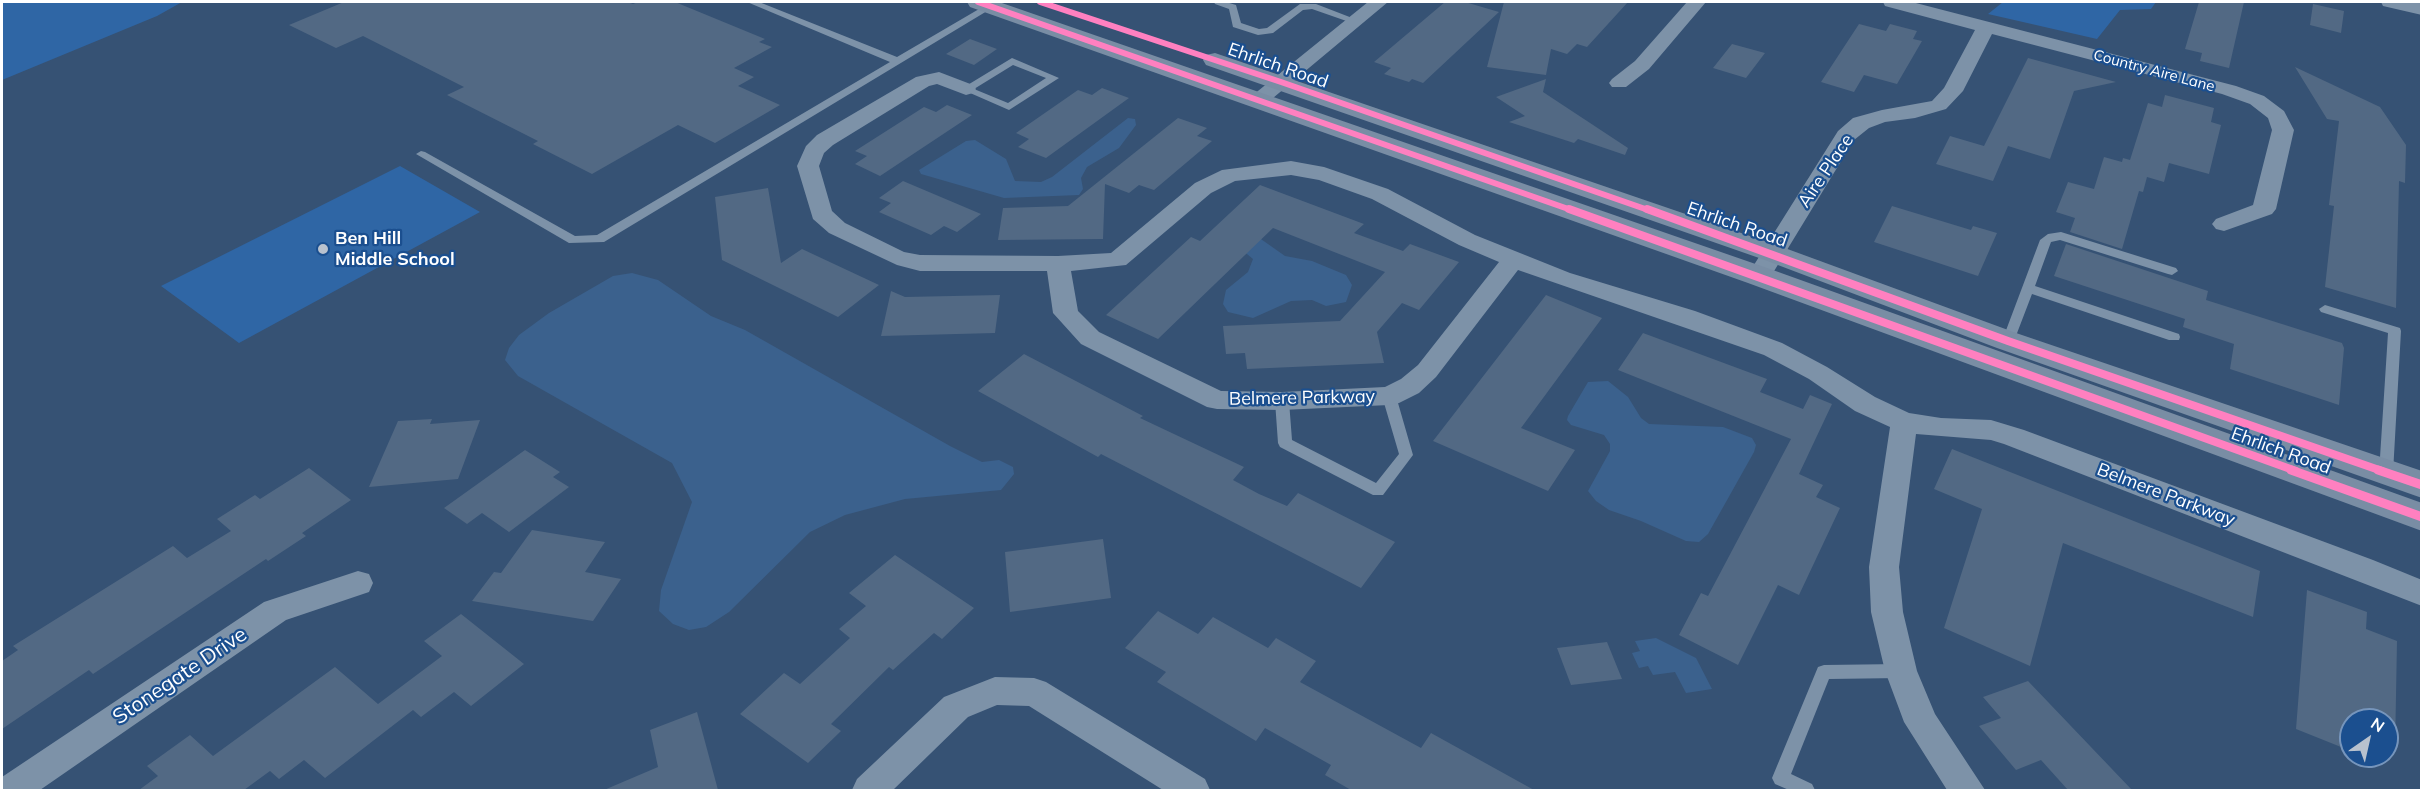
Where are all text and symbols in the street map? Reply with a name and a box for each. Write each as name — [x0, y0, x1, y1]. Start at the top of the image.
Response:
street label: Ehrlich Road — [1225, 39, 1331, 93]
street label: Country Aire Lane — [2091, 46, 2217, 96]
street label: Aire Place — [1794, 130, 1858, 212]
street label: Ehrlich Road — [1684, 198, 1790, 252]
place label: Ben Hill Middle School — [335, 228, 455, 270]
marker: Ben Hill Middle School — [316, 242, 330, 256]
street label: Belmere Parkway — [1229, 386, 1375, 410]
street label: Ehrlich Road — [2228, 423, 2334, 479]
street label: Belmere Parkway — [2094, 459, 2238, 531]
street label: Stonegate Drive — [108, 622, 252, 730]
north arrow — [2339, 708, 2399, 768]
text: N — [2367, 713, 2389, 736]

